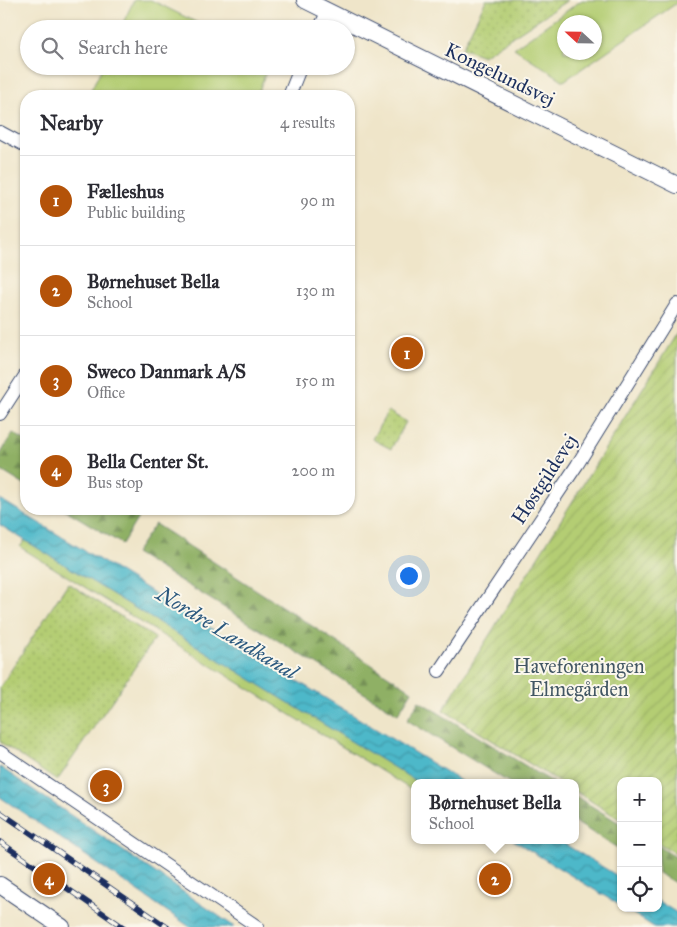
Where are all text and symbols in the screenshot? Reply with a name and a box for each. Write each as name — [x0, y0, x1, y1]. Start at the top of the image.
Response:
north arrow — [557, 15, 602, 60]
search box — [20, 20, 355, 75]
icon: search — [38, 34, 66, 62]
text: Search here — [78, 36, 168, 59]
street label: Kongelundsvej — [441, 37, 559, 112]
text: Nearby — [40, 110, 103, 136]
text: 4 results — [280, 113, 335, 132]
text: Fælleshus — [87, 180, 164, 203]
text: 1 — [53, 191, 59, 210]
text: 90 m — [300, 191, 335, 210]
text: Public building — [87, 203, 185, 222]
text: Børnehuset Bella — [87, 270, 220, 293]
text: 2 — [52, 281, 60, 300]
text: 130 m — [296, 281, 335, 300]
text: School — [87, 293, 132, 312]
pin: 1 — [391, 334, 423, 372]
text: Sweco Danmark A/S — [87, 360, 246, 383]
text: 3 — [53, 371, 59, 390]
text: 150 m — [295, 371, 335, 390]
text: Office — [87, 383, 125, 402]
street label: Høstgildevej — [506, 429, 583, 529]
text: Bella Center St. — [87, 450, 208, 473]
text: 4 — [52, 461, 60, 480]
text: 200 m — [292, 461, 335, 480]
text: Bus stop — [87, 473, 143, 492]
your location — [396, 563, 422, 589]
water label: Nordre Landkanal — [151, 580, 304, 687]
park label: Haveforeningen Elmegården — [513, 654, 645, 702]
pin: 3 — [90, 767, 122, 805]
map controls — [617, 777, 662, 912]
button: + — [617, 777, 662, 822]
popup — [411, 779, 579, 844]
text: Børnehuset Bella — [429, 791, 561, 814]
text: School — [429, 814, 474, 833]
button: − — [617, 822, 662, 867]
pin: 4 — [33, 860, 65, 898]
pin: 2 — [479, 860, 511, 898]
button: locate — [617, 867, 662, 912]

